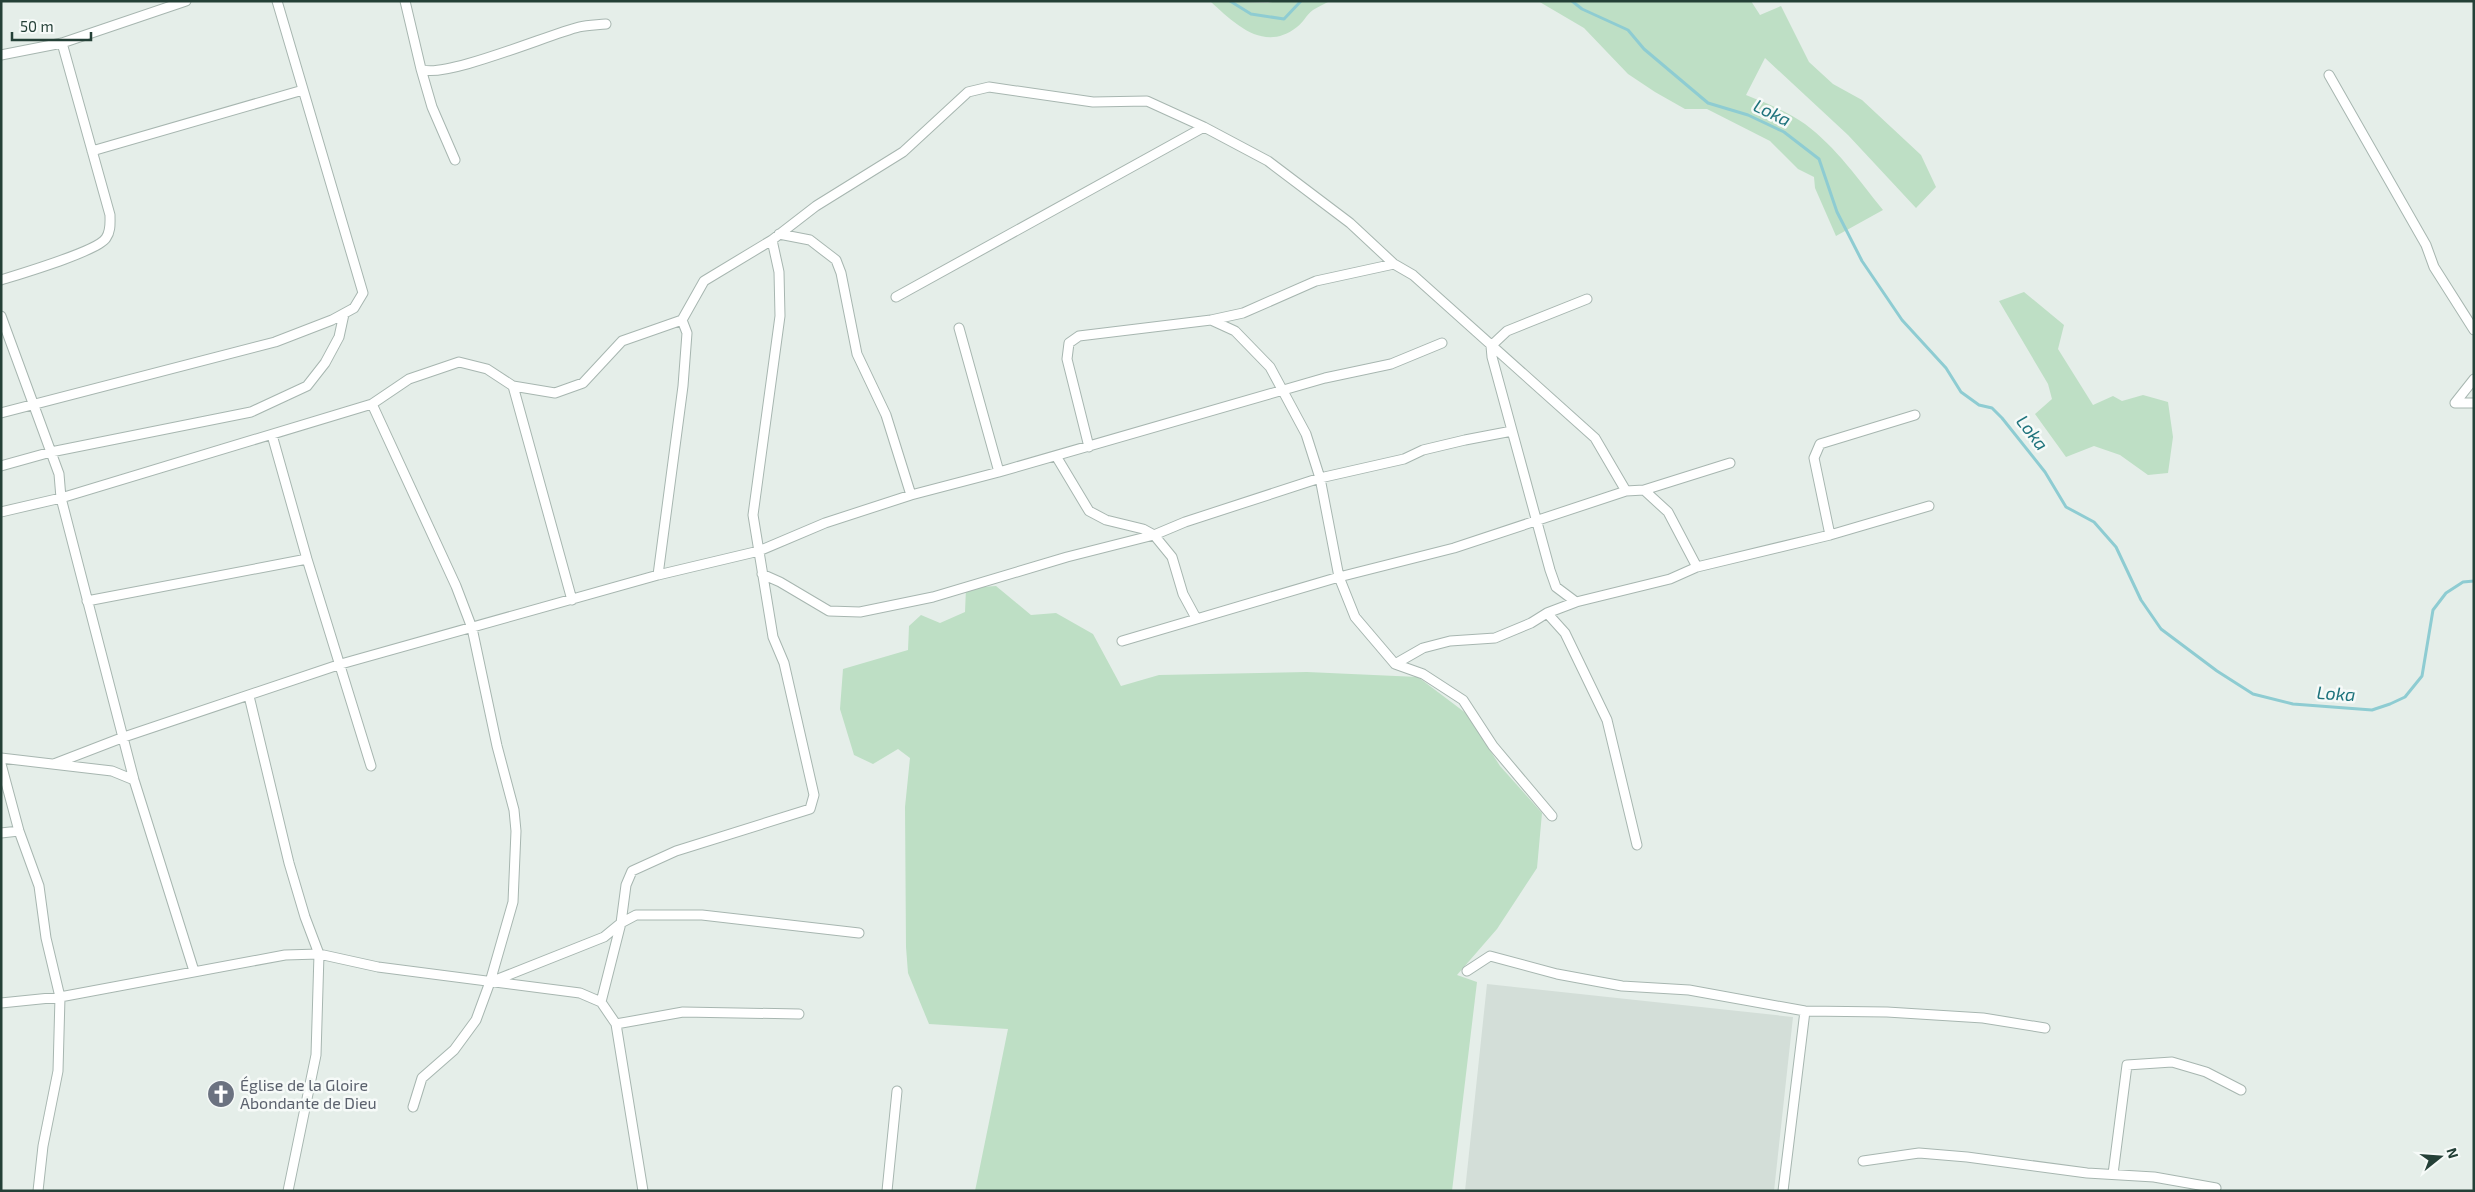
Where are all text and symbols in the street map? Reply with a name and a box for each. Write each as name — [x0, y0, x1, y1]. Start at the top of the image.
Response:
scale bar — [12, 10, 91, 42]
text: 50 m — [20, 17, 54, 35]
water label: Loka — [1750, 94, 1795, 130]
water label: Loka — [2012, 410, 2053, 454]
water label: Loka — [2316, 681, 2356, 705]
place label: Église de la Gloire Abondante de Dieu — [240, 1075, 377, 1112]
church icon: Église de la Gloire Abondante de Dieu — [206, 1079, 236, 1109]
north arrow — [2415, 1132, 2465, 1182]
text: N — [2443, 1146, 2463, 1160]

